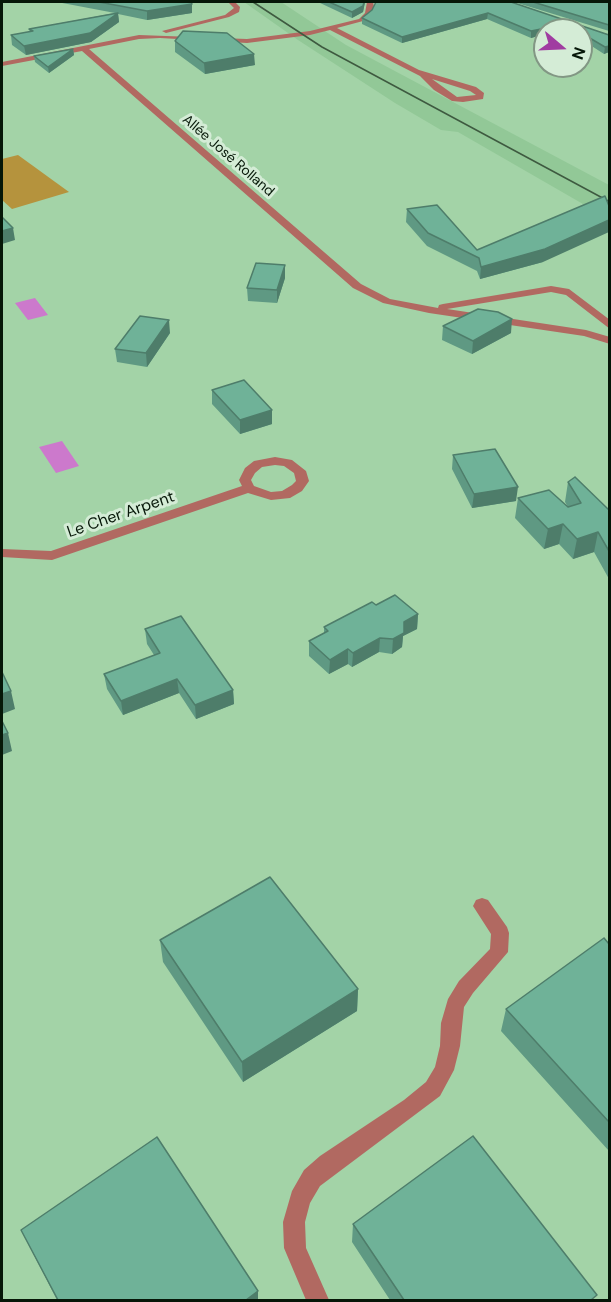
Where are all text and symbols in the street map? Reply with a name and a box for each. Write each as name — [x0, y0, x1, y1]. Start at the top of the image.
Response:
north arrow — [533, 18, 593, 78]
text: N — [567, 44, 590, 62]
street label: Allée José Rolland — [179, 112, 277, 200]
street label: Le Cher Arpent — [65, 488, 177, 542]

